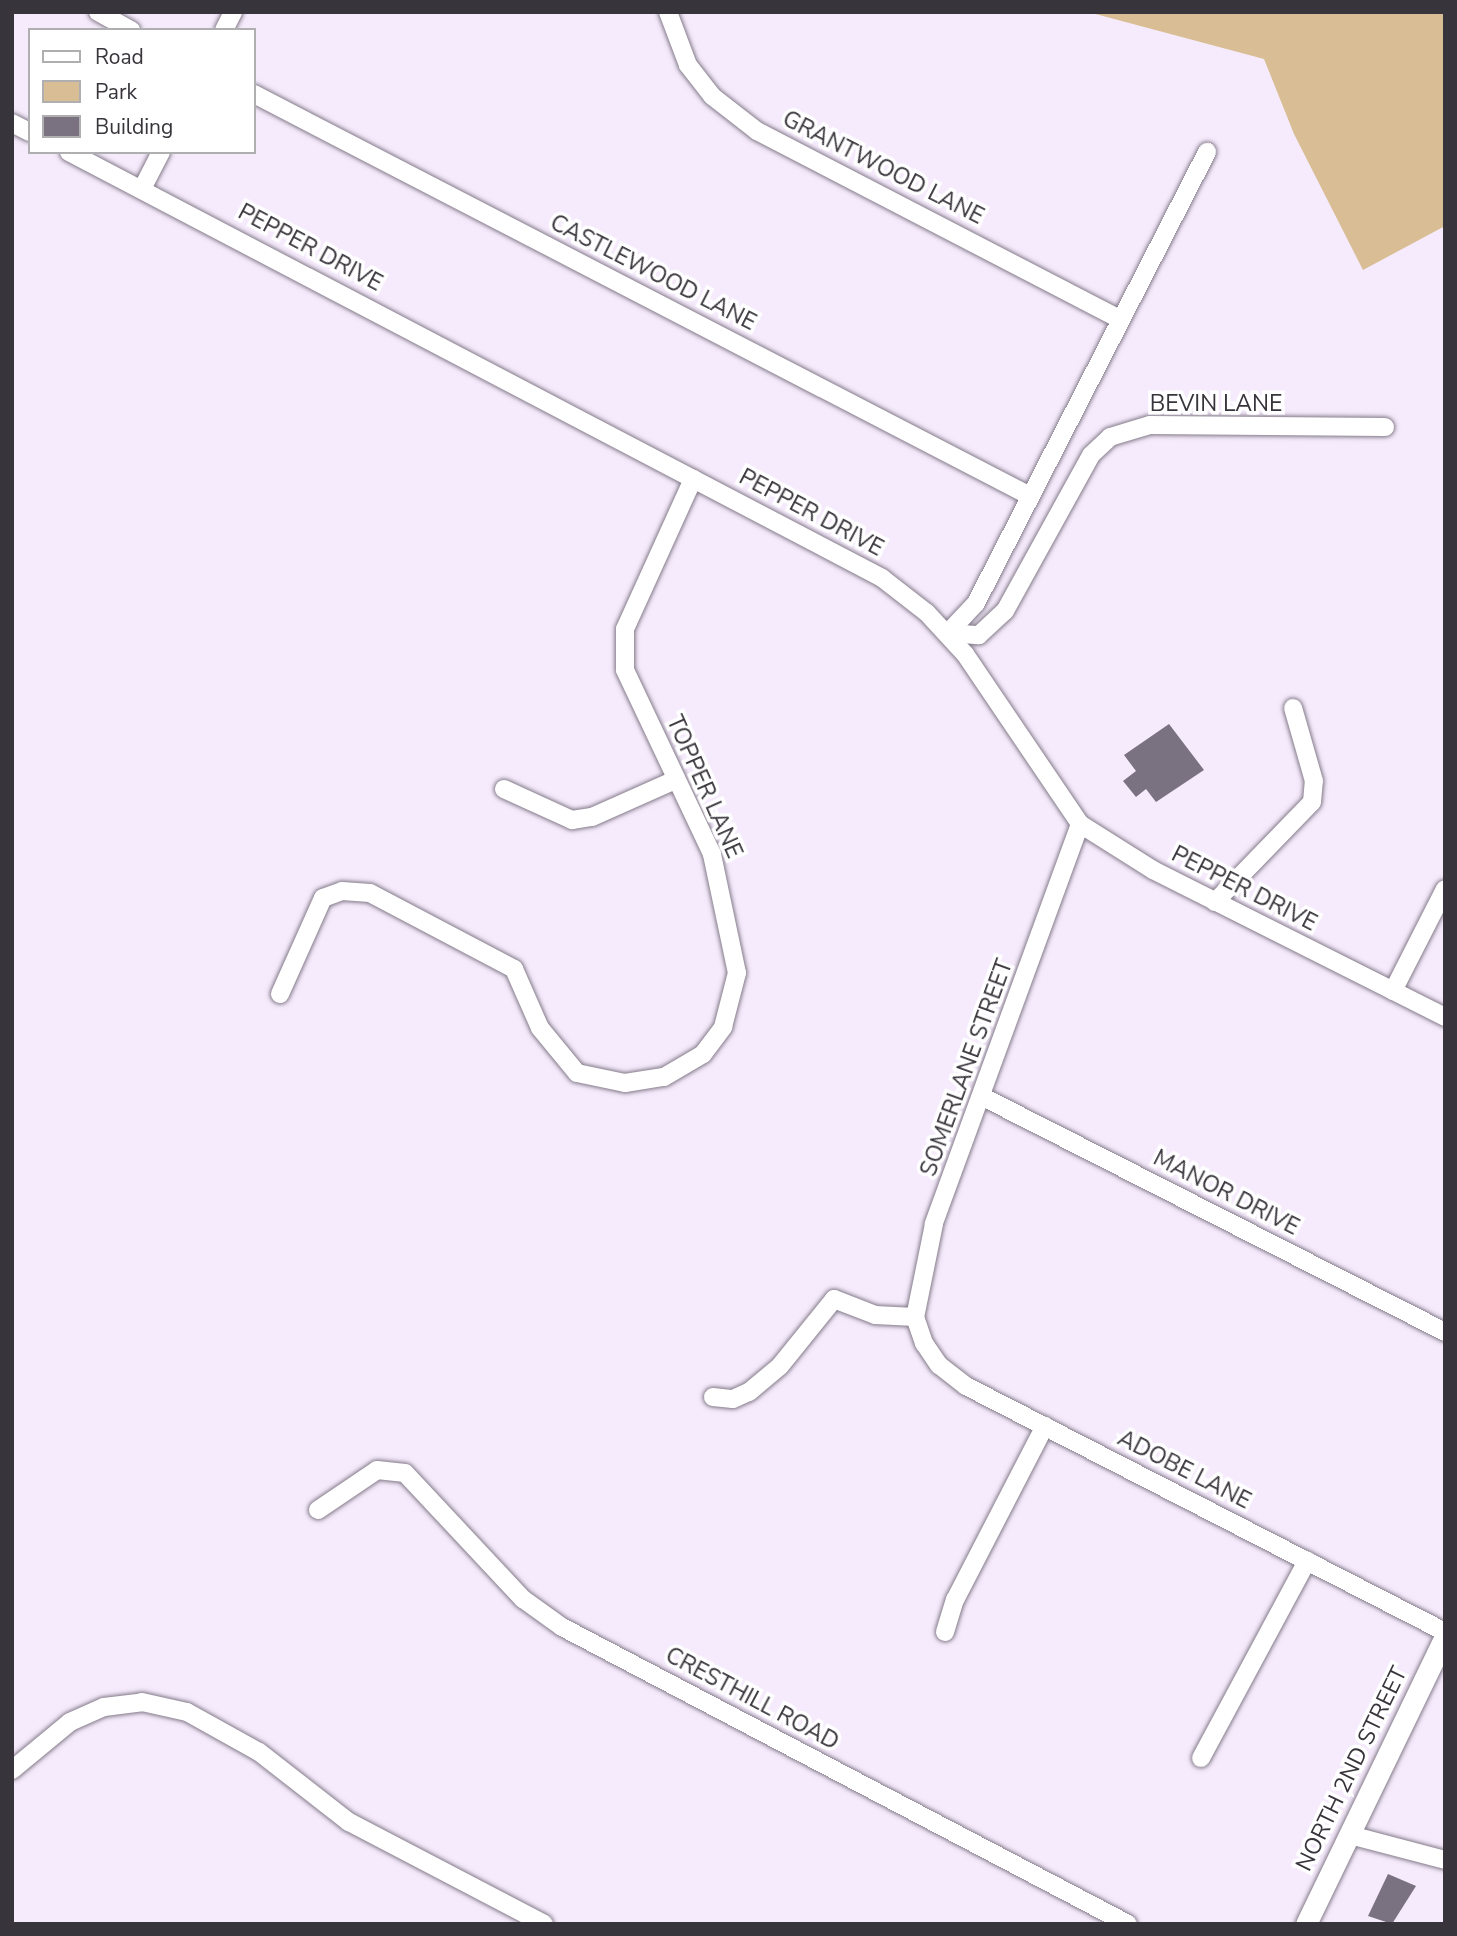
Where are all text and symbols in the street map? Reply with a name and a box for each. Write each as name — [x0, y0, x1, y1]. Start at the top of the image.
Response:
legend — [28, 28, 256, 154]
text: Road — [95, 43, 144, 71]
text: Park — [95, 78, 137, 106]
street label: GRANTWOOD LANE — [778, 105, 988, 231]
text: Building — [95, 113, 173, 141]
street label: PEPPER DRIVE — [233, 198, 387, 298]
street label: CASTLEWOOD LANE — [545, 209, 761, 337]
street label: BEVIN LANE — [1150, 390, 1282, 418]
street label: PEPPER DRIVE — [734, 463, 888, 563]
street label: TOPPER LANE — [660, 711, 748, 863]
street label: PEPPER DRIVE — [1167, 841, 1321, 937]
street label: SOMERLANE STREET — [915, 956, 1019, 1180]
street label: MANOR DRIVE — [1148, 1144, 1304, 1242]
street label: ADOBE LANE — [1113, 1425, 1255, 1515]
street label: CRESTHILL ROAD — [661, 1642, 843, 1756]
street label: NORTH 2ND STREET — [1290, 1662, 1414, 1876]

